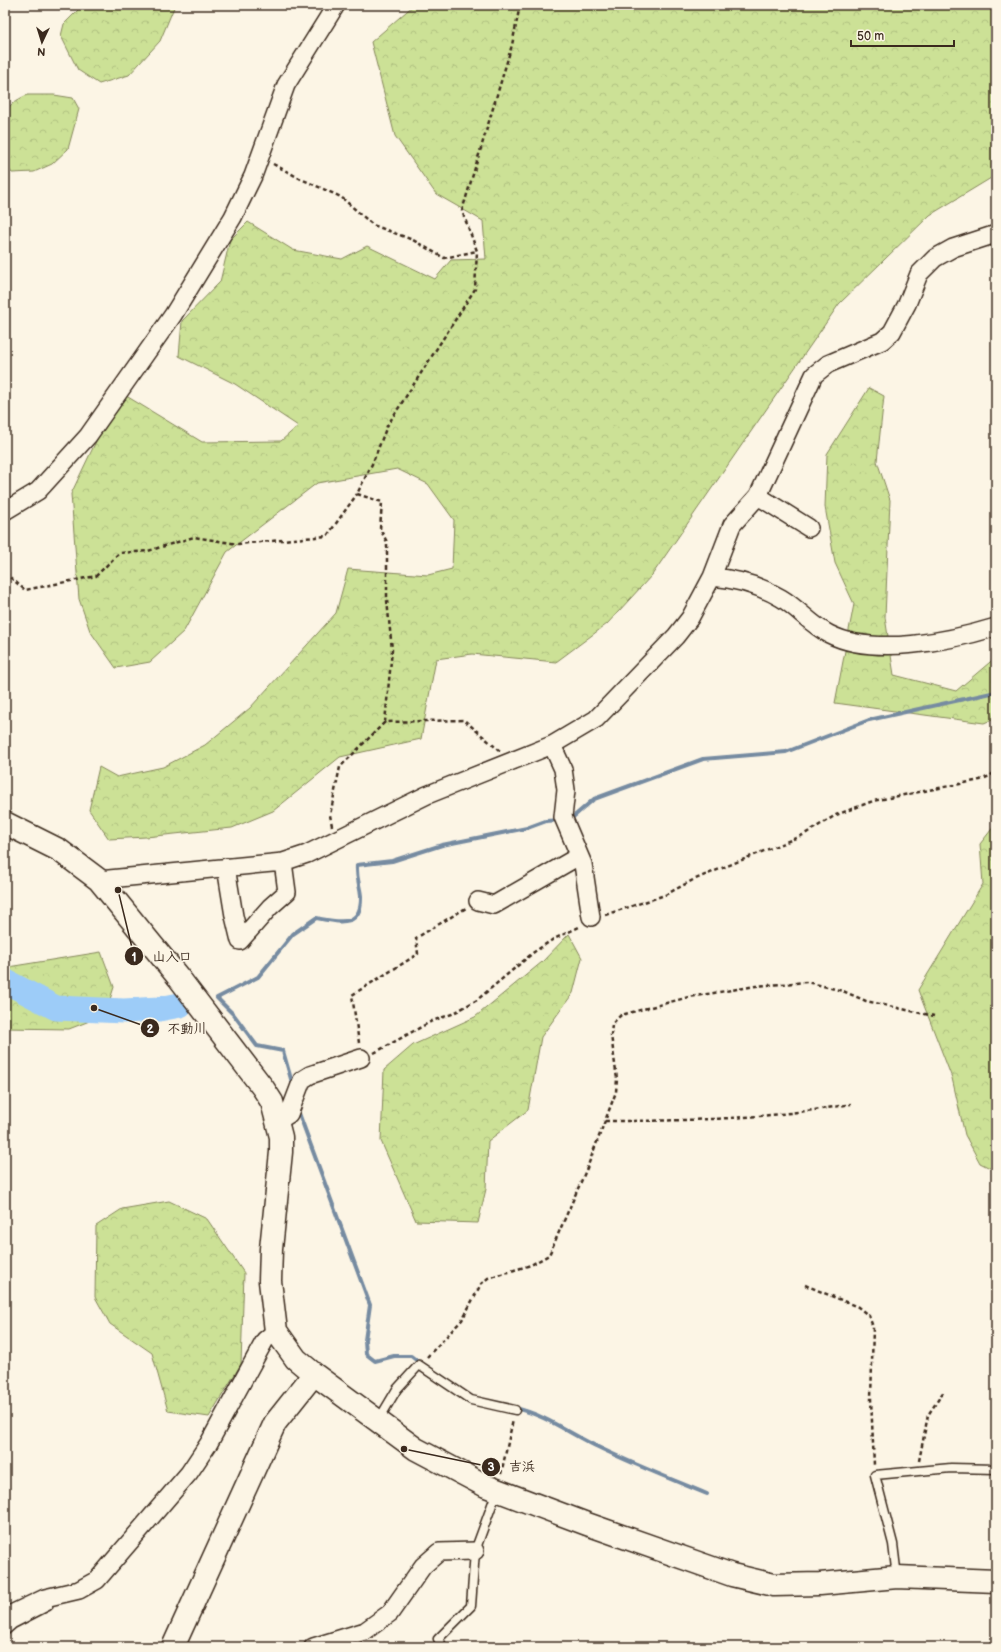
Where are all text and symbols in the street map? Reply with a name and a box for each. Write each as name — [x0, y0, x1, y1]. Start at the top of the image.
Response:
north arrow — [22, 22, 62, 62]
scale bar — [851, 22, 954, 48]
text: 50 m — [857, 29, 884, 44]
text: N — [37, 45, 46, 58]
callout: 山入口 — [124, 944, 199, 969]
text: 山入口 — [152, 949, 192, 965]
text: 1 — [131, 950, 137, 965]
callout: 不動川 — [140, 1016, 215, 1041]
text: 不動川 — [167, 1021, 207, 1037]
text: 2 — [146, 1022, 154, 1037]
callout: 吉浜 — [481, 1454, 543, 1479]
text: 吉浜 — [509, 1459, 535, 1475]
text: 3 — [487, 1460, 495, 1475]

